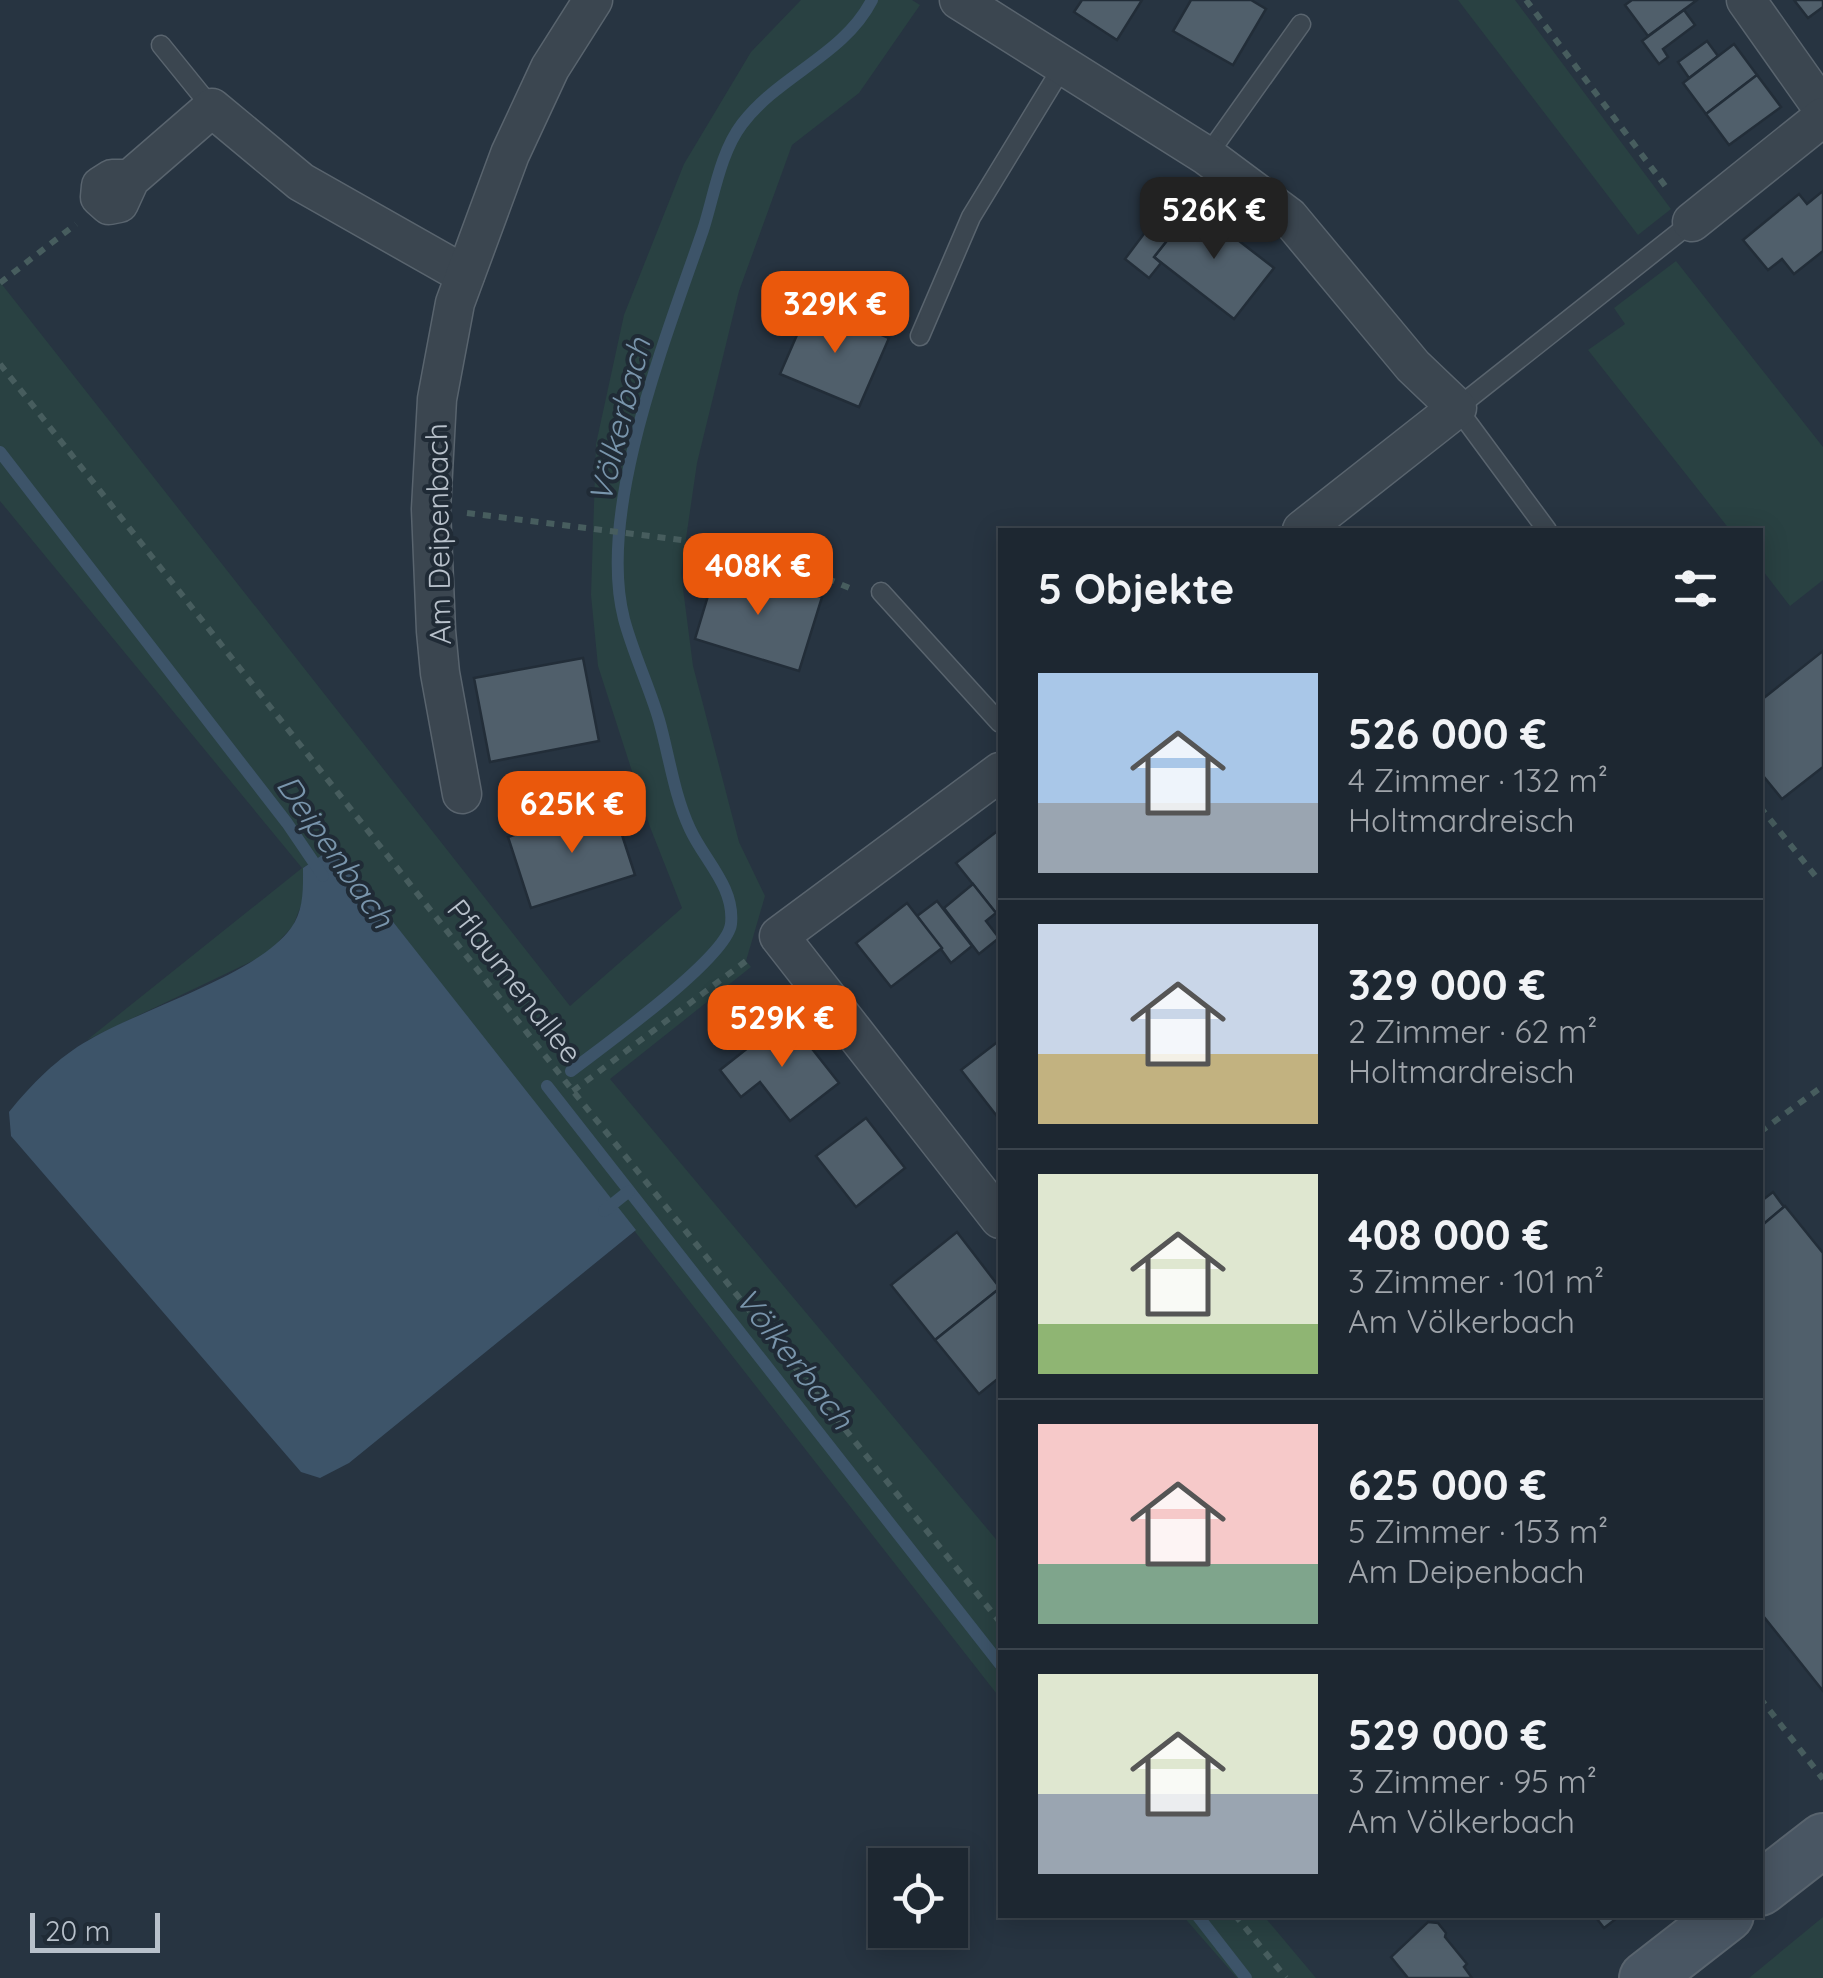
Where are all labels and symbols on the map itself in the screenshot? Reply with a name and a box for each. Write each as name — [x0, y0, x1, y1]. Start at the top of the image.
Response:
pin: 526K € — [1133, 177, 1295, 262]
pin: 329K € — [754, 271, 916, 356]
water label: Völkerbach — [579, 333, 659, 507]
street label: Am Deipenbach — [417, 423, 459, 645]
pin: 408K € — [677, 533, 839, 618]
water label: Deipenbach — [269, 767, 404, 936]
pin: 625K € — [491, 771, 653, 856]
street label: Pflaumenallee — [439, 891, 591, 1071]
pin: 529K € — [701, 985, 863, 1070]
water label: Völkerbach — [727, 1279, 863, 1437]
scale bar — [30, 1908, 160, 1952]

